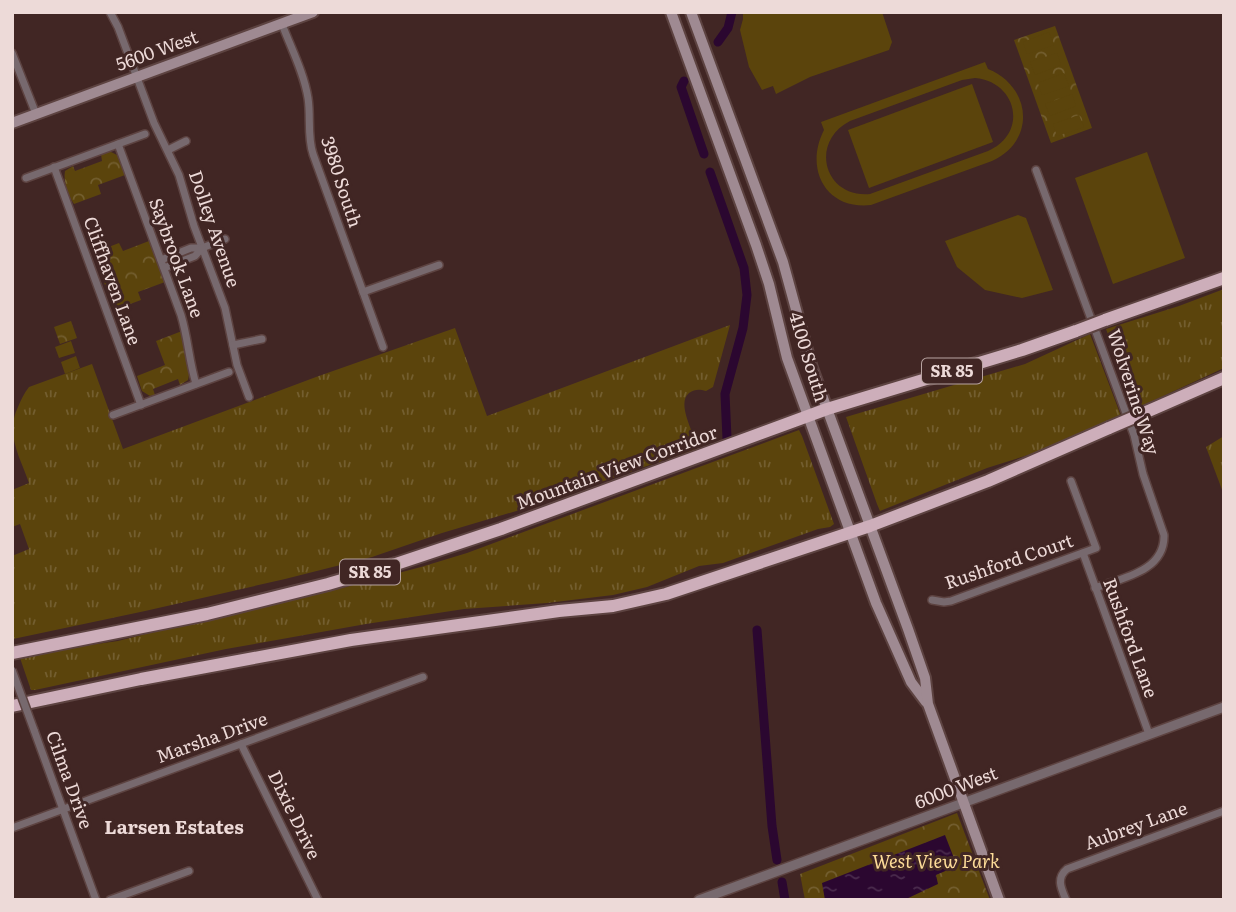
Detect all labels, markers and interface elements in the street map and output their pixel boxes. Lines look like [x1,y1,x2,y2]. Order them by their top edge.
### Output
street label: 5600 West [112,22,202,77]
street label: 3980 South [315,132,370,231]
street label: Dolley Avenue [183,166,248,291]
street label: Saybrook Lane [143,194,212,321]
street label: Cliffhaven Lane [78,212,149,349]
street label: 4100 South [783,308,836,405]
street label: Wolverine Way [1101,325,1168,459]
road number: SR 85 [922,358,982,384]
street label: Mountain View Corridor [512,417,721,516]
street label: Rushford Court [941,526,1077,595]
road number: SR 85 [340,559,400,584]
street label: Rushford Lane [1097,574,1166,701]
street label: Marsha Drive [152,704,271,769]
street label: Cilma Drive [40,727,101,832]
street label: 6000 West [910,758,1001,815]
street label: Dixie Drive [262,765,329,863]
street label: Aubrey Lane [1080,793,1191,856]
district label: Larsen Estates [104,812,244,840]
park label: West View Park [872,847,1000,874]

